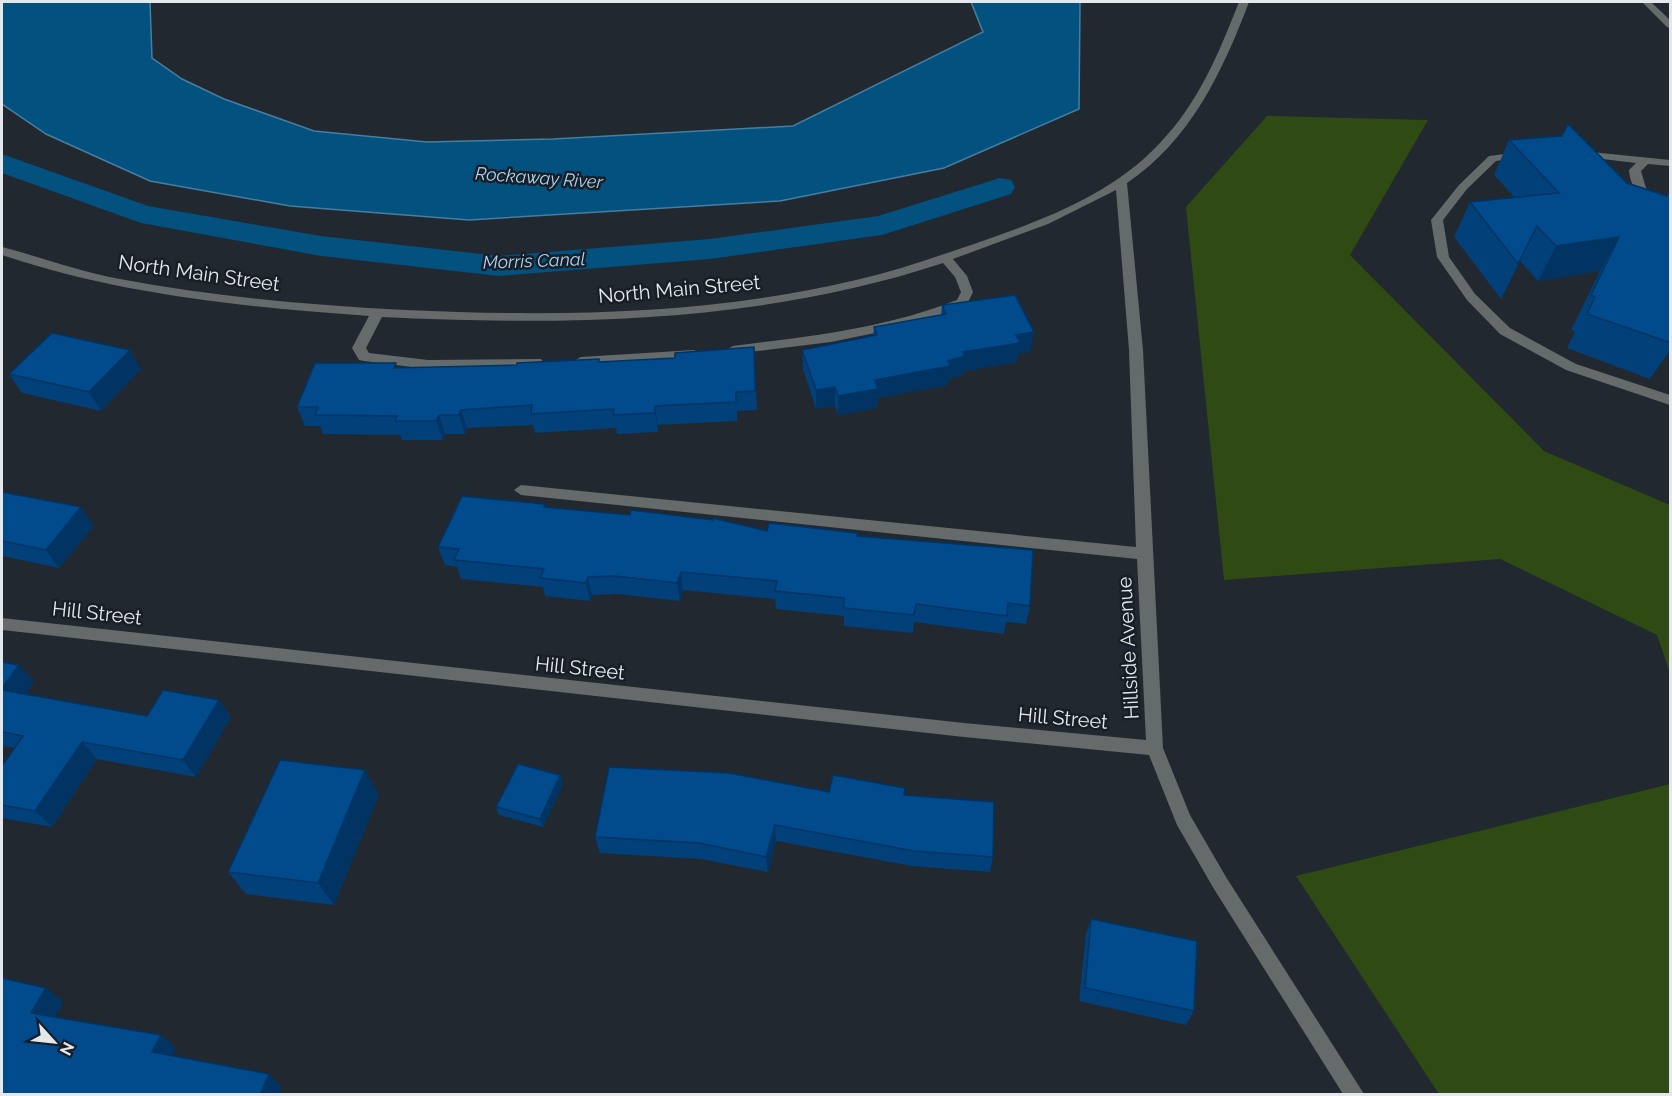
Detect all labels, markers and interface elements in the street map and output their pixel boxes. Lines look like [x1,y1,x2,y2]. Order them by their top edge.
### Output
water label: Rockaway River [475,163,604,192]
water label: Morris Canal [482,248,586,273]
street label: North Main Street [117,250,281,296]
street label: North Main Street [597,270,761,308]
street label: Hillside Avenue [1112,576,1144,720]
street label: Hill Street [51,596,143,630]
street label: Hill Street [534,651,626,685]
street label: Hill Street [1017,702,1109,734]
north arrow [24,1012,84,1072]
text: N [56,1039,78,1058]

